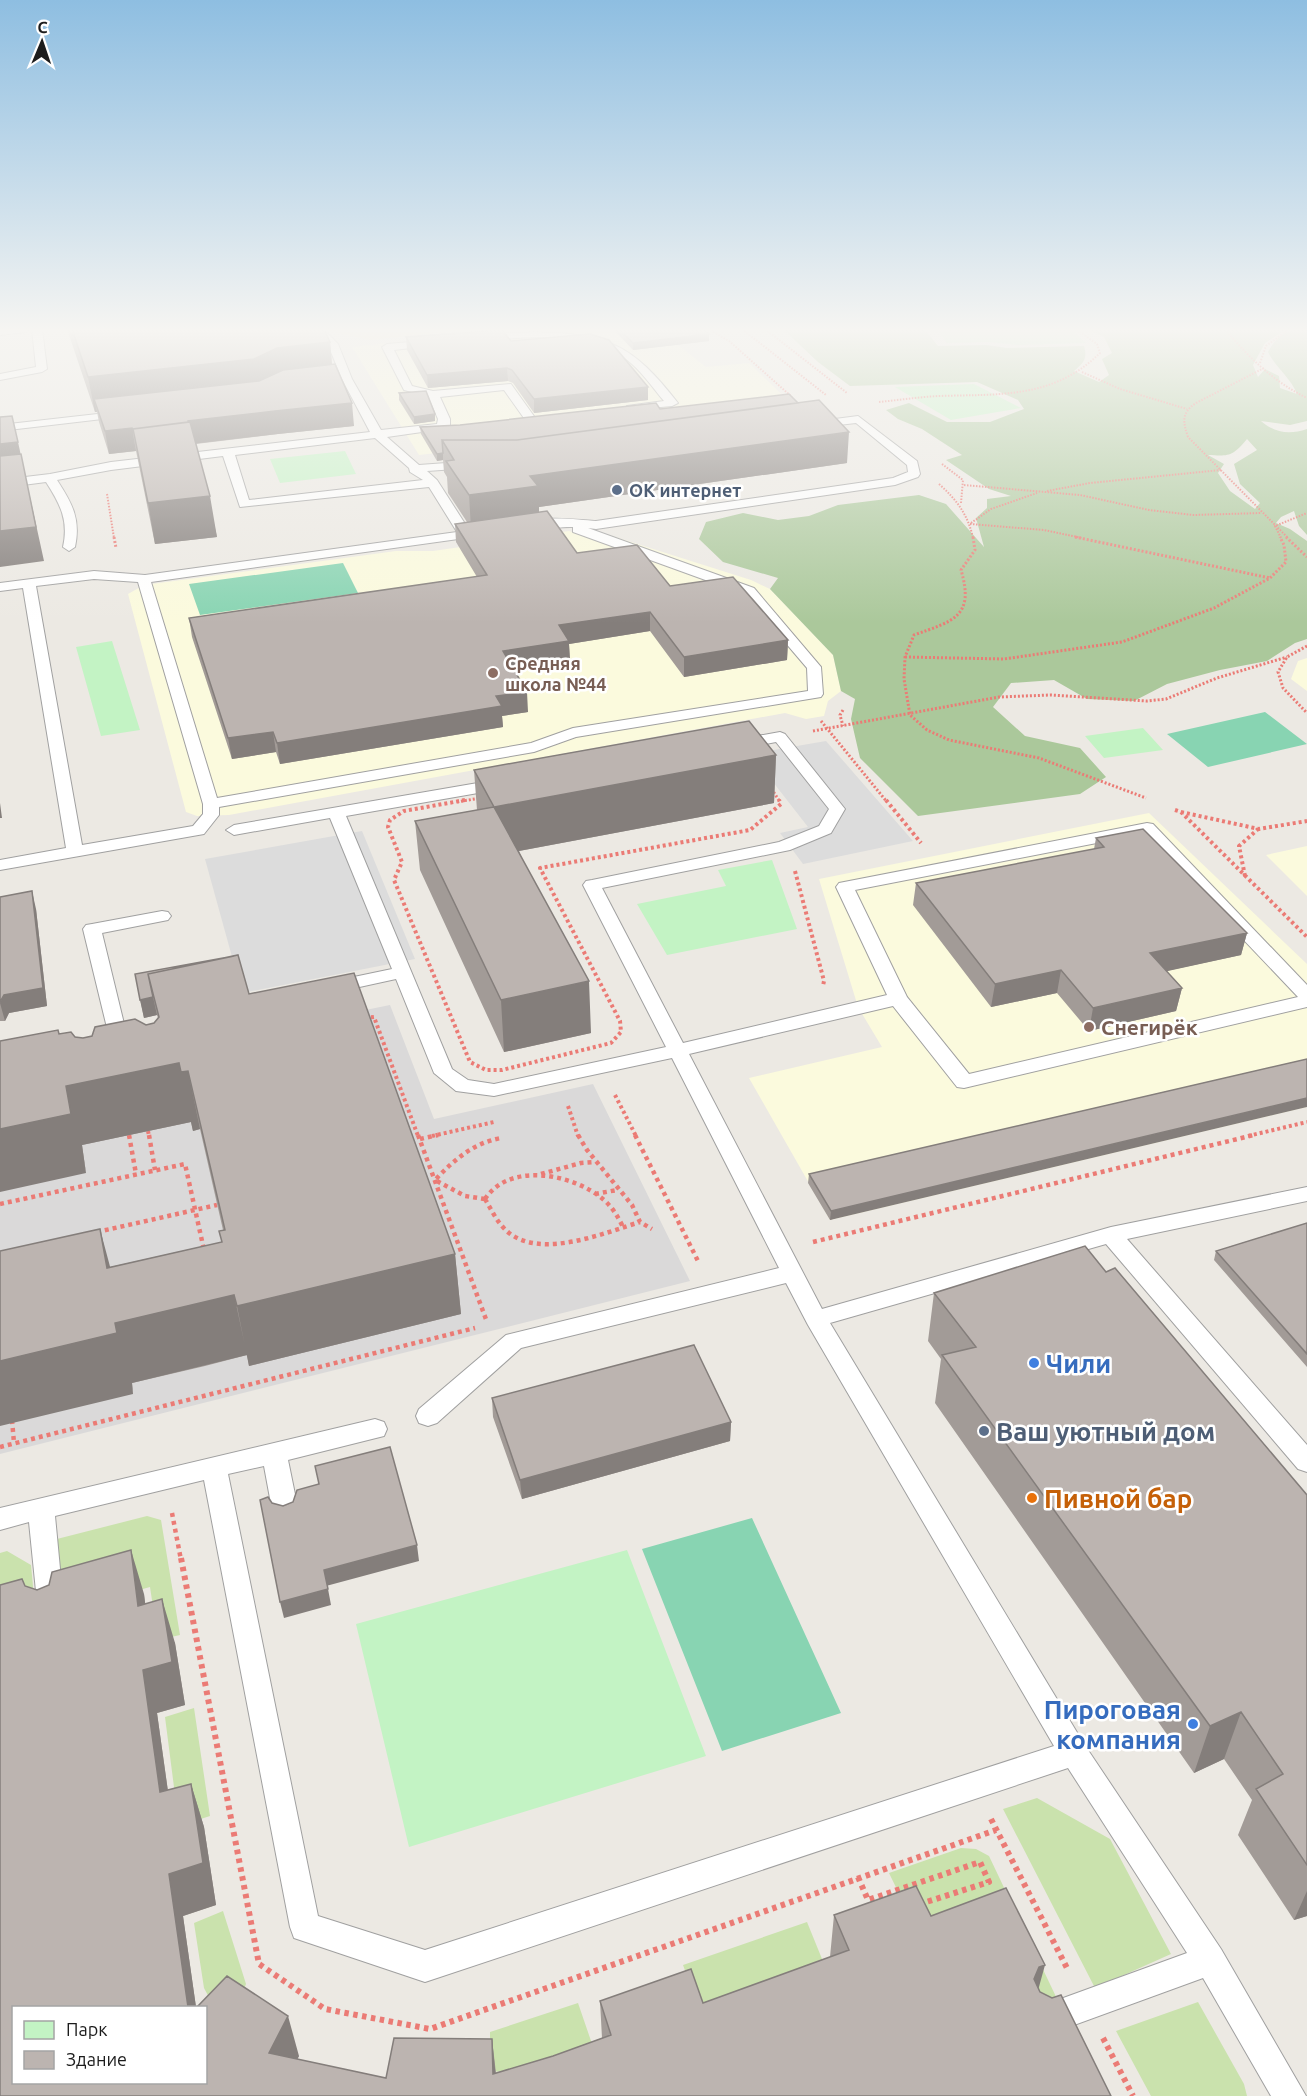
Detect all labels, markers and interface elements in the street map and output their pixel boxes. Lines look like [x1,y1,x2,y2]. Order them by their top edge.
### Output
north arrow [12,12,72,72]
text: С [37,18,48,36]
place label: OK интернет [629,480,741,500]
marker: OK интернет [610,483,624,497]
place label: Средняя школа №44 [505,653,606,694]
marker: Средняя школа №44 [486,666,500,680]
place label: Снегирёк [1101,1015,1198,1039]
marker: Снегирёк [1082,1020,1096,1034]
place label: Чили [1046,1349,1111,1378]
marker: Чили [1027,1356,1041,1370]
place label: Ваш уютный дом [996,1417,1215,1446]
marker: Ваш уютный дом [977,1424,991,1438]
place label: Пивной бар [1044,1484,1192,1513]
marker: Пивной бар [1025,1491,1039,1505]
place label: Пироговая компания [1044,1695,1181,1754]
marker: Пироговая компания [1186,1717,1200,1731]
legend [12,2006,207,2084]
text: Парк [66,2019,107,2039]
text: Здание [66,2049,127,2069]

